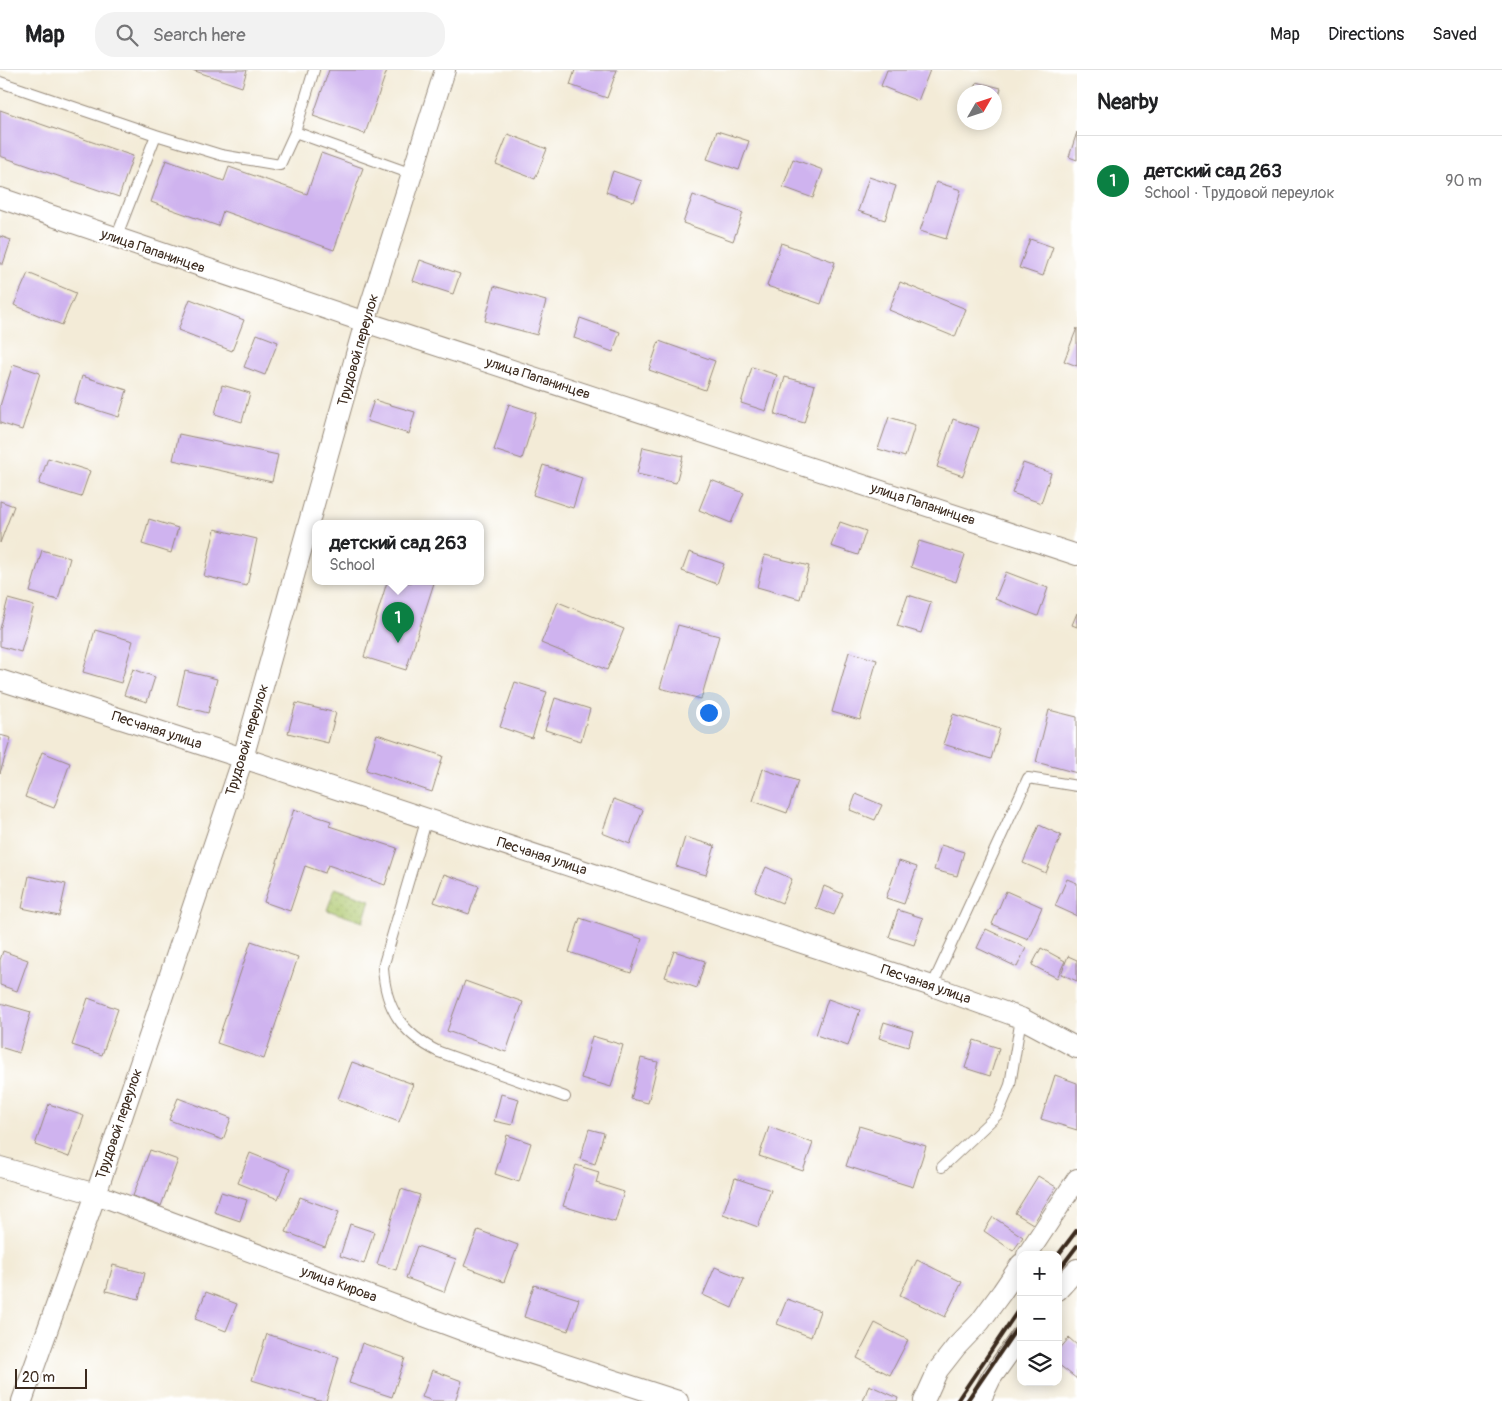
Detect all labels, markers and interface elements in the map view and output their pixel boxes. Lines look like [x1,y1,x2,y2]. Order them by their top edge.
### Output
search box [95,12,445,57]
text: Map [25,20,65,49]
icon: search [113,21,141,49]
text: Search here [153,23,246,47]
text: Map [1270,23,1300,46]
text: Directions [1328,23,1404,46]
text: Saved [1432,23,1477,46]
north arrow [957,85,1002,130]
text: Nearby [1097,89,1158,116]
text: детский сад 263 [1144,159,1282,183]
text: 1 [1110,171,1116,191]
text: 90 m [1445,171,1482,191]
text: School · Трудовой переулок [1144,183,1335,203]
street label: улица Папанинцев [98,225,208,277]
street label: Трудовой переулок [334,292,382,408]
street label: улица Папанинцев [482,353,593,403]
street label: улица Папанинцев [867,479,978,529]
popup [312,520,484,585]
text: детский сад 263 [329,531,467,555]
text: School [329,555,375,575]
pin: 1 [382,602,414,643]
street label: Трудовой переулок [222,682,272,798]
your location [696,700,722,726]
street label: Песчаная улица [110,707,204,753]
street label: Песчаная улица [495,833,589,879]
street label: Песчаная улица [879,961,973,1007]
street label: Трудовой переулок [92,1066,146,1182]
map controls [1017,1251,1062,1386]
button: + [1017,1251,1062,1296]
street label: улица Кирова [298,1262,379,1306]
button: − [1017,1296,1062,1341]
button: layers [1017,1341,1062,1386]
scale bar [15,1366,88,1389]
text: 20 m [22,1369,55,1386]

